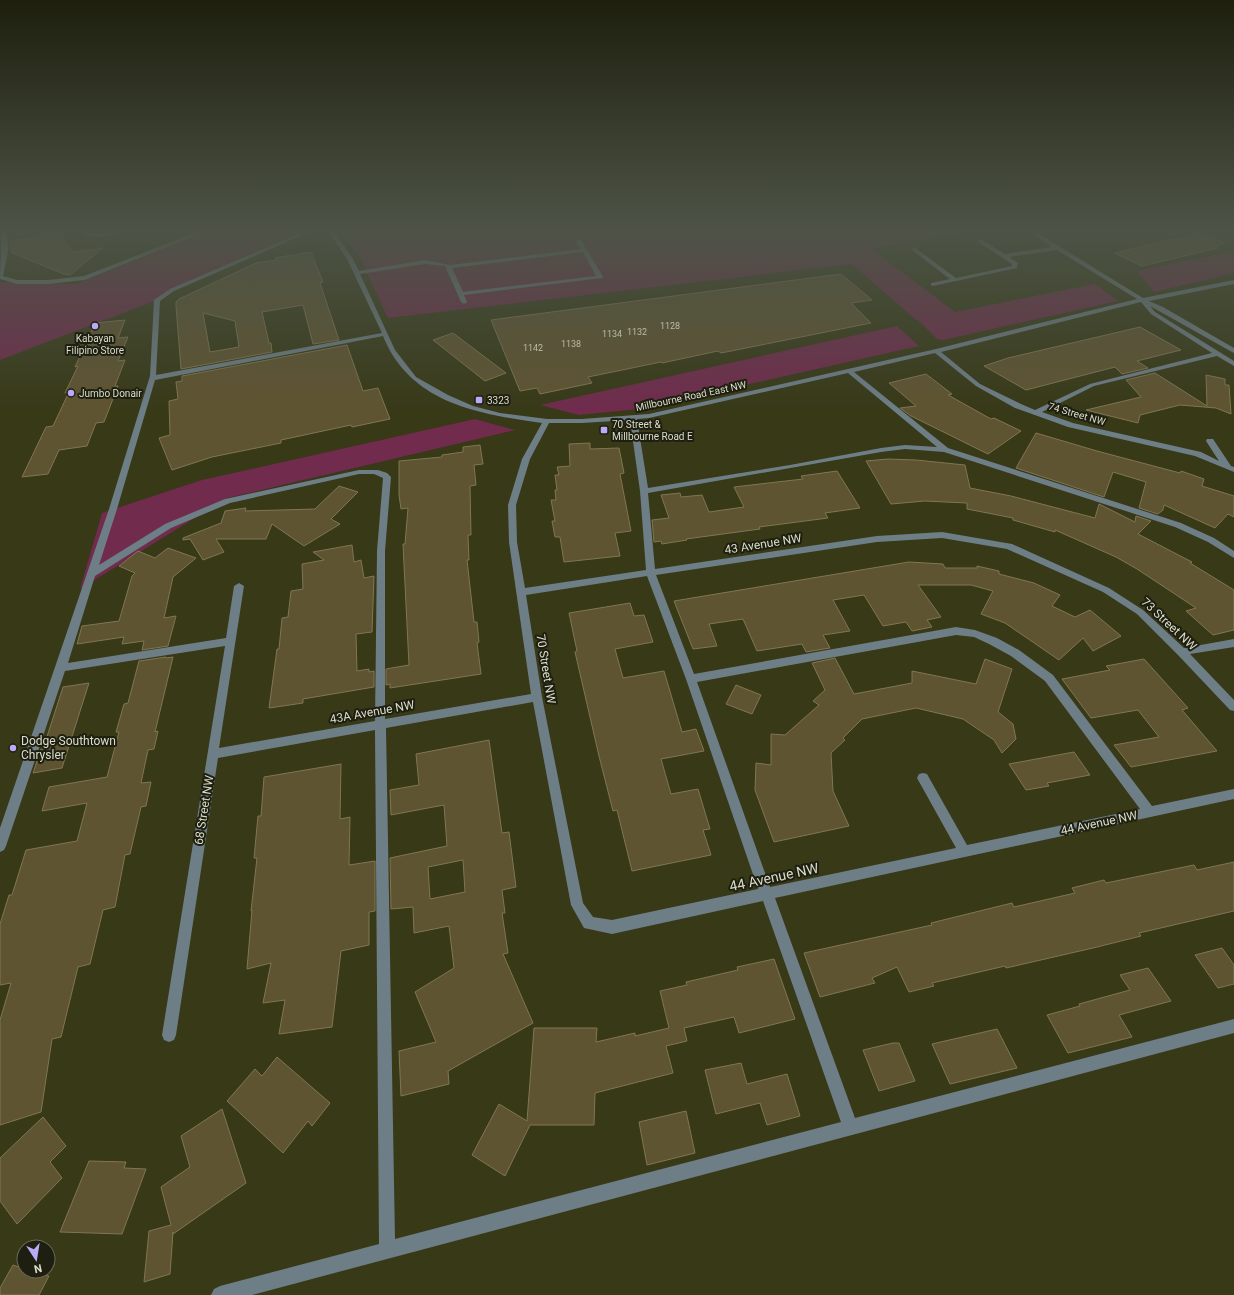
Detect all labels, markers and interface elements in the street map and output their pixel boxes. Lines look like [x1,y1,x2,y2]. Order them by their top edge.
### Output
marker: Kabayan Filipino Store [90,321,100,331]
house number: 1128 [660,321,680,331]
house number: 1132 [627,327,647,337]
house number: 1134 [602,329,622,339]
place label: Kabayan Filipino Store [66,333,124,356]
house number: 1138 [561,339,581,349]
house number: 1142 [523,343,543,353]
street label: Millbourne Road East NW [635,379,748,413]
marker: Jumbo Donair [66,388,76,398]
place label: Jumbo Donair [79,388,142,399]
marker: 3323 [474,395,484,405]
place label: 3323 [487,395,509,406]
street label: 74 Street NW [1047,401,1107,427]
place label: 70 Street & Millbourne Road E [612,419,693,442]
marker: 70 Street & Millbourne Road E [599,425,609,435]
street label: 43 Avenue NW [723,531,803,557]
street label: 73 Street NW [1139,595,1200,653]
street label: 70 Street NW [534,633,558,705]
street label: 43A Avenue NW [329,698,416,726]
place label: Dodge Southtown Chrysler [21,734,116,762]
marker: Dodge Southtown Chrysler [8,743,18,753]
street label: 68 Street NW [192,774,216,846]
street label: 44 Avenue NW [1059,808,1139,838]
street label: 44 Avenue NW [728,860,821,894]
north arrow [16,1239,56,1279]
text: N [33,1261,43,1276]

